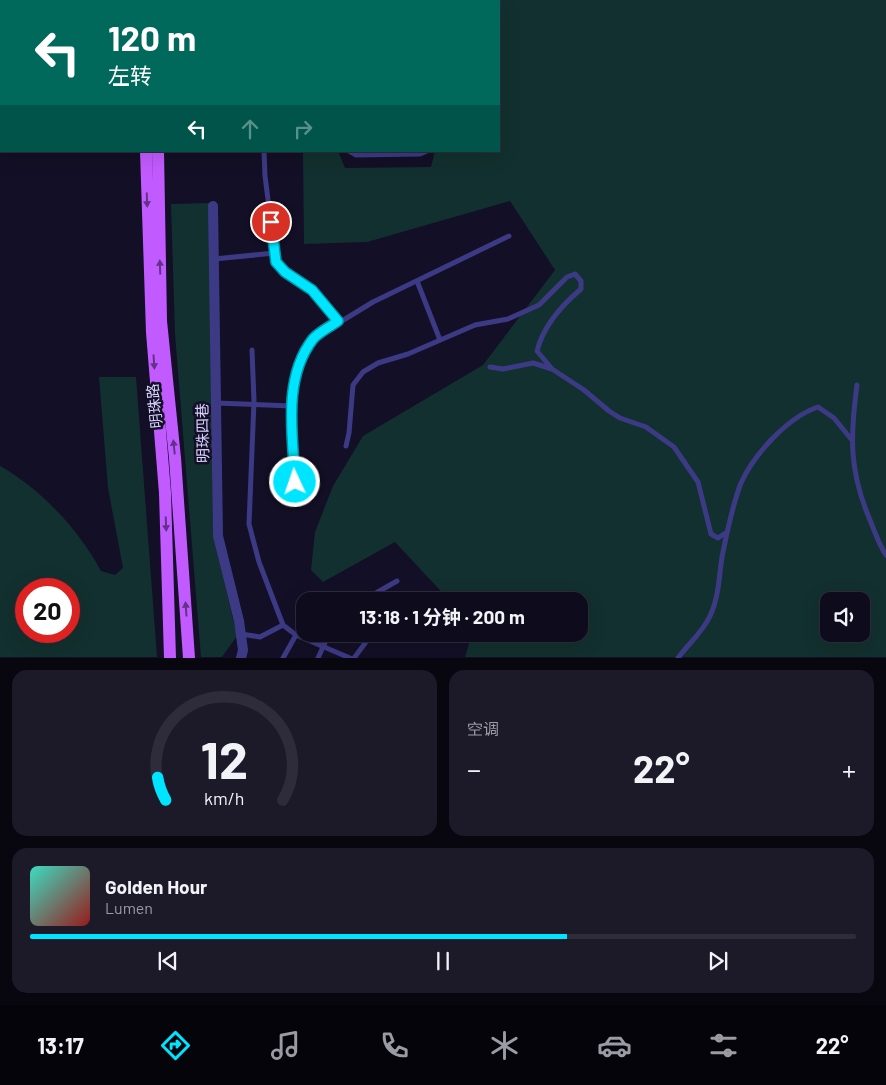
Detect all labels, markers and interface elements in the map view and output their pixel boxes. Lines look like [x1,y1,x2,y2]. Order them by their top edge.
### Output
text: 120 m [108,16,196,58]
icon: left [25,20,90,85]
text: 左转 [108,62,152,88]
icon: left [183,115,211,143]
icon: ahead [236,115,264,143]
icon: right [289,115,317,143]
one-way arrow [144,192,152,208]
pin [250,201,292,243]
icon: arrive [257,208,285,236]
one-way arrow [156,259,164,275]
one-way arrow [151,355,159,371]
street label: 明珠路 [143,383,165,429]
street label: 明珠四巷 [192,403,212,463]
one-way arrow [170,439,178,455]
position arrow [268,455,320,507]
one-way arrow [162,517,170,533]
speed limit sign: 20 [15,578,80,643]
map controls [820,592,870,642]
button: sound [820,592,870,642]
one-way arrow [182,601,190,617]
text: 13:18 · 1 分钟 · 200 m [359,605,525,628]
text: 空调 [467,719,499,738]
text: 12 [201,727,248,789]
text: 22° [633,745,690,791]
text: − [467,752,481,786]
text: + [842,752,856,786]
text: km/h [204,787,245,809]
text: Golden Hour [105,875,207,898]
text: Lumen [105,898,153,917]
icon: previous [154,947,182,975]
icon: pause [429,947,457,975]
icon: next [704,947,732,975]
icon: directions [158,1028,193,1063]
icon: music [268,1028,303,1063]
icon: phone [377,1028,412,1063]
icon: climate [487,1028,522,1063]
icon: car [597,1028,632,1063]
icon: filters [706,1028,741,1063]
text: 13:17 [37,1032,84,1058]
text: 22° [816,1032,849,1058]

